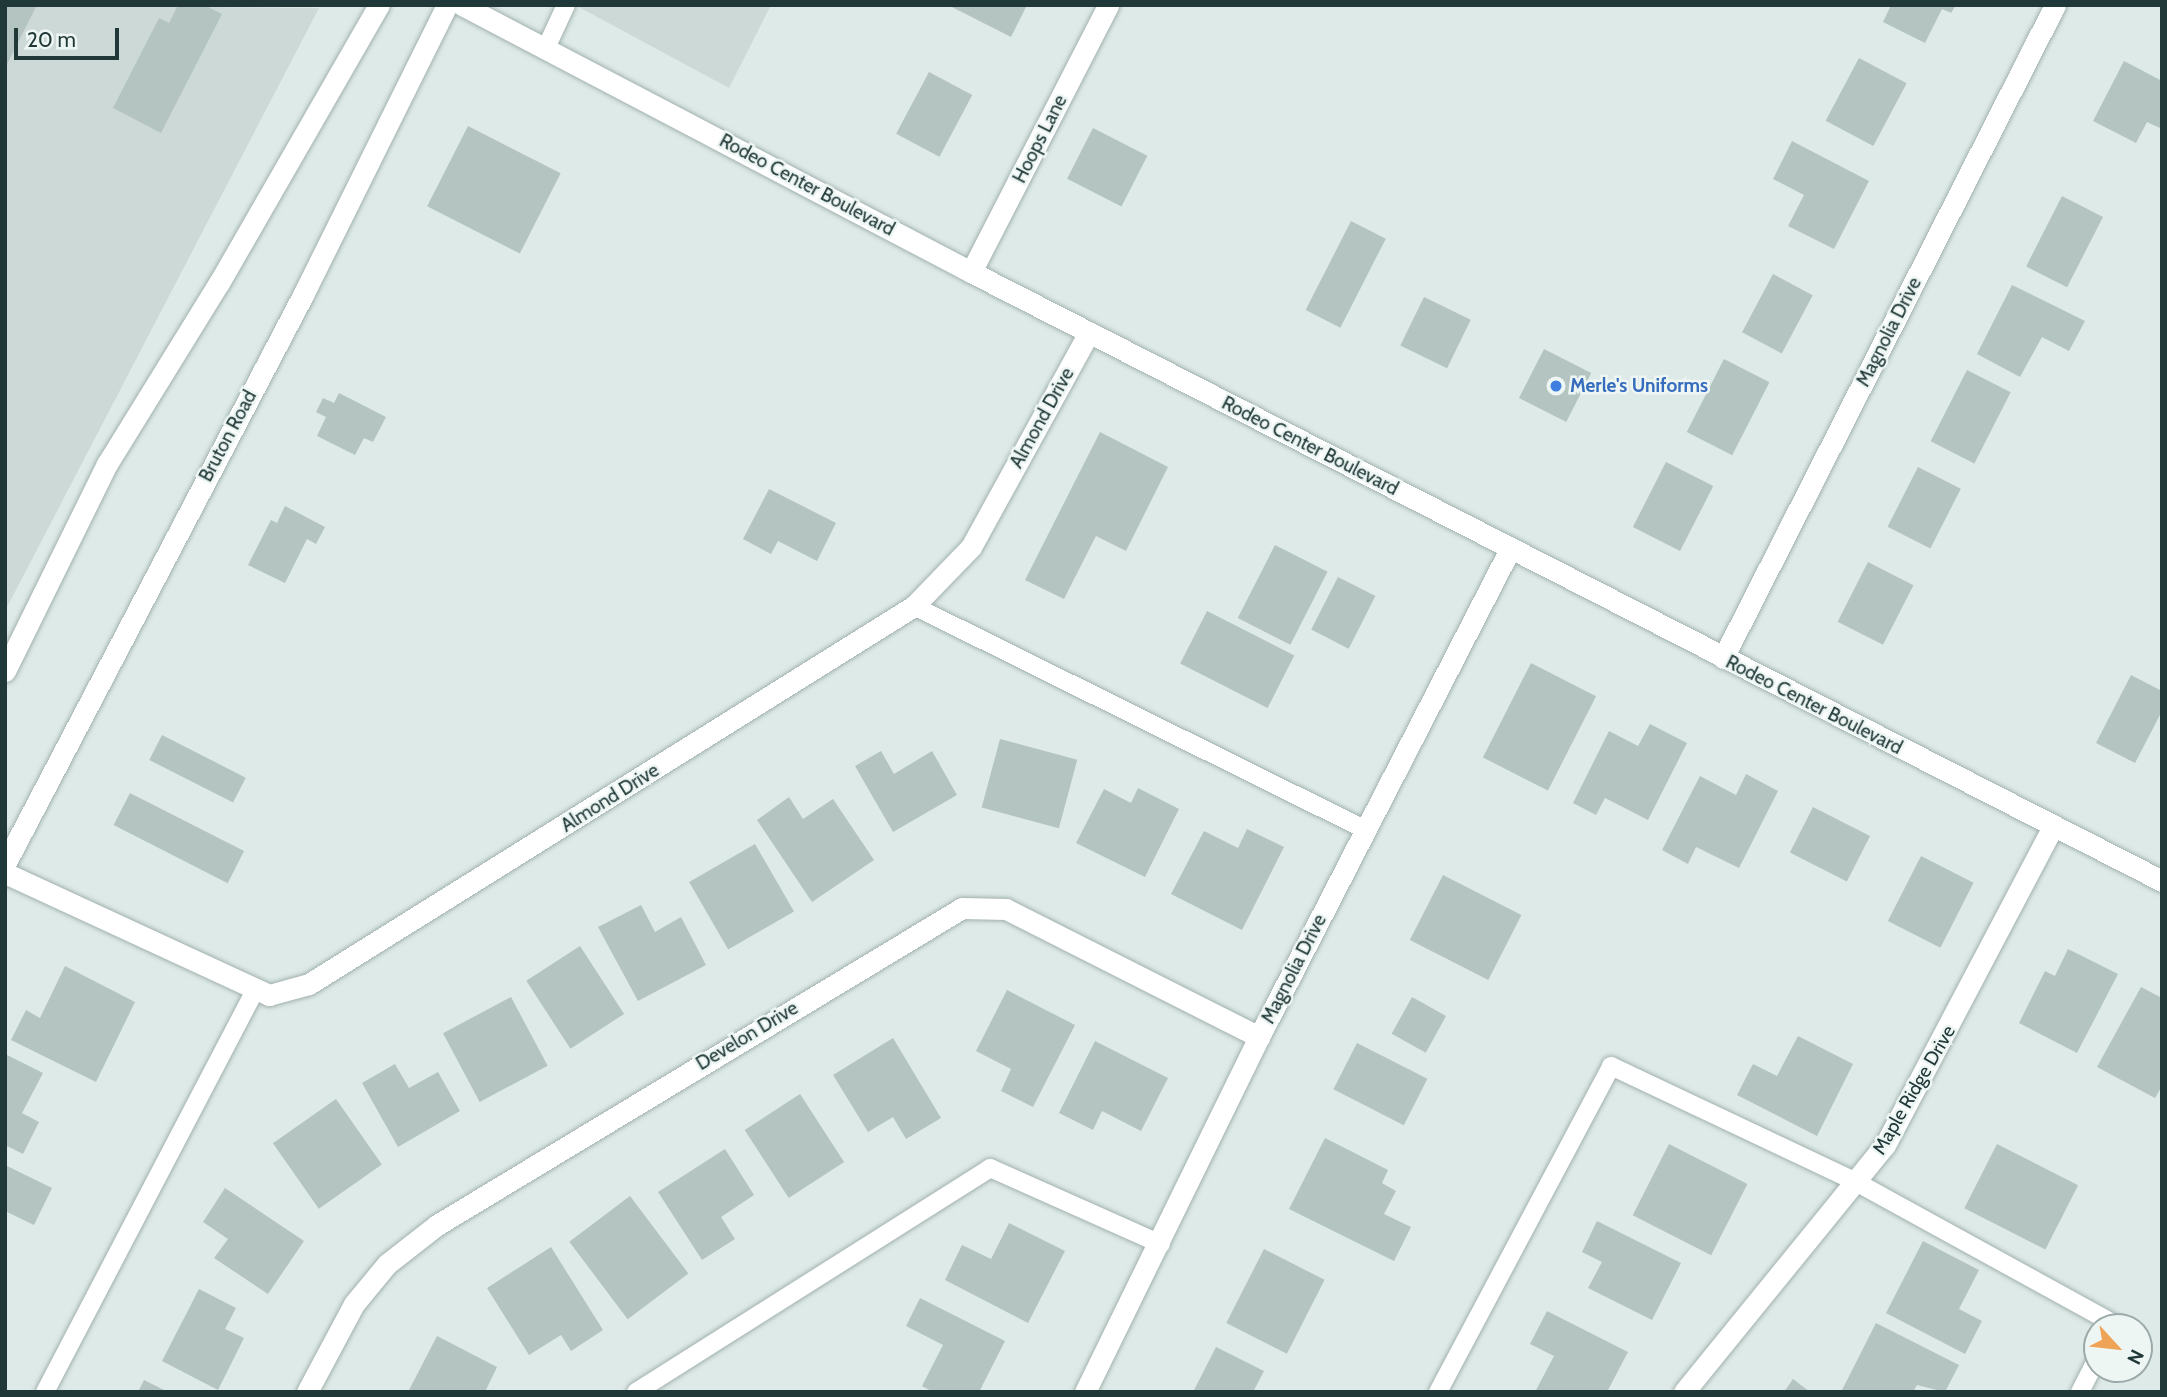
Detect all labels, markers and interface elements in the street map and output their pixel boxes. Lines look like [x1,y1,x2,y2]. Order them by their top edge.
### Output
scale bar [18,14,122,58]
text: 20 m [27,27,76,52]
street label: Hoops Lane [1008,91,1072,187]
street label: Rodeo Center Boulevard [716,129,898,241]
street label: Magnolia Drive [1852,274,1926,390]
street label: Almond Drive [1005,364,1079,472]
place label: Merle's Uniforms [1570,375,1708,397]
marker: Merle's Uniforms [1548,378,1564,394]
street label: Bruton Road [194,386,262,486]
street label: Rodeo Center Boulevard [1218,392,1402,500]
street label: Rodeo Center Boulevard [1722,651,1906,759]
street label: Almond Drive [557,759,663,837]
street label: Magnolia Drive [1257,911,1331,1027]
street label: Develon Drive [692,997,802,1075]
street label: Maple Ridge Drive [1868,1021,1960,1159]
north arrow [2083,1313,2153,1383]
text: N [2122,1346,2149,1368]

